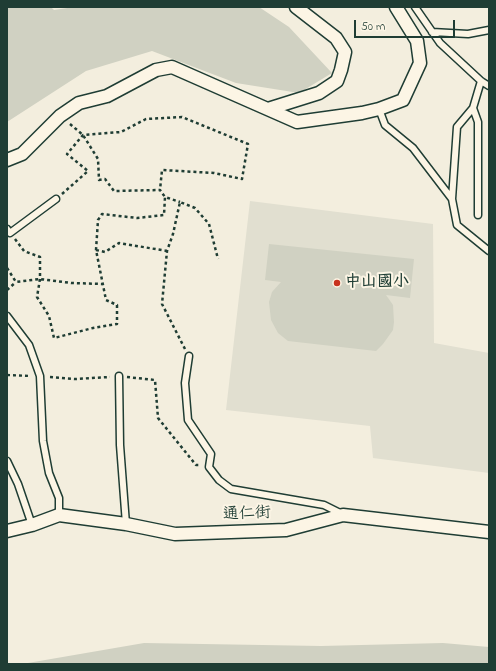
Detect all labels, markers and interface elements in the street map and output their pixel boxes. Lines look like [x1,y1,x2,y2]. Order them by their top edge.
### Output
scale bar [356,12,457,38]
text: 50 m [361,18,385,36]
place label: 中山國小 [345,273,409,293]
marker: 中山國小 [332,278,342,288]
street label: 通仁街 [223,505,271,525]

